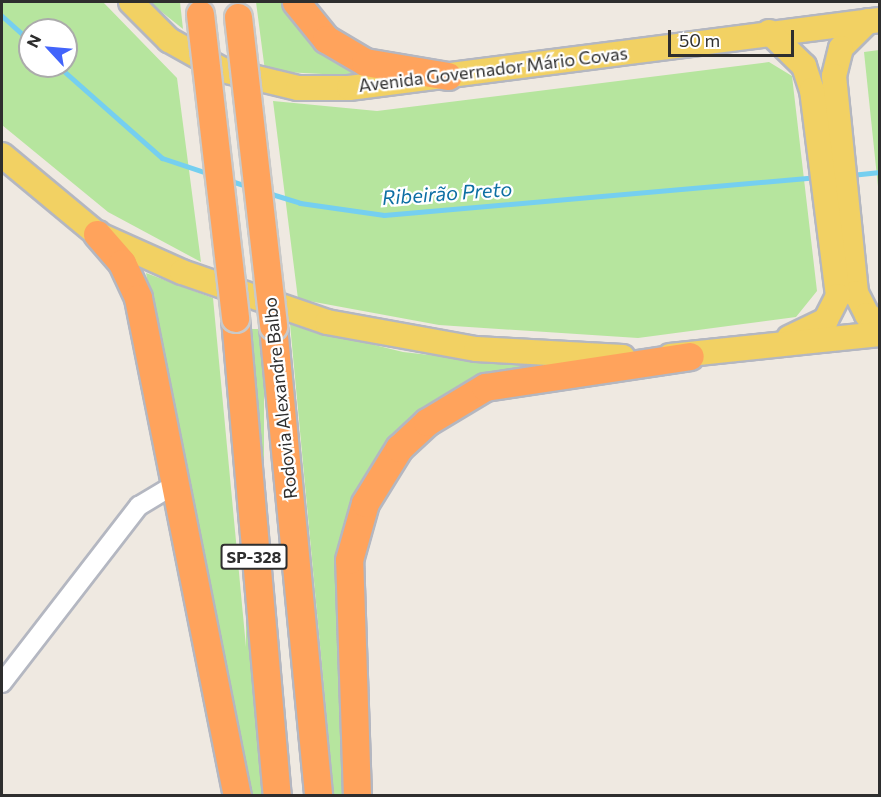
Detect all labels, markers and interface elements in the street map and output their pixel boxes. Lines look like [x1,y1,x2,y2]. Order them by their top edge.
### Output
north arrow [18,18,78,78]
scale bar [671,18,797,56]
text: 50 m [679,29,720,51]
text: N [22,31,44,50]
street label: Avenida Governador Mário Covas [357,42,629,96]
water label: Ribeirão Preto [381,176,513,210]
street label: Rodovia Alexandre Balbo [259,296,301,500]
road number: SP-328 [220,544,288,570]

